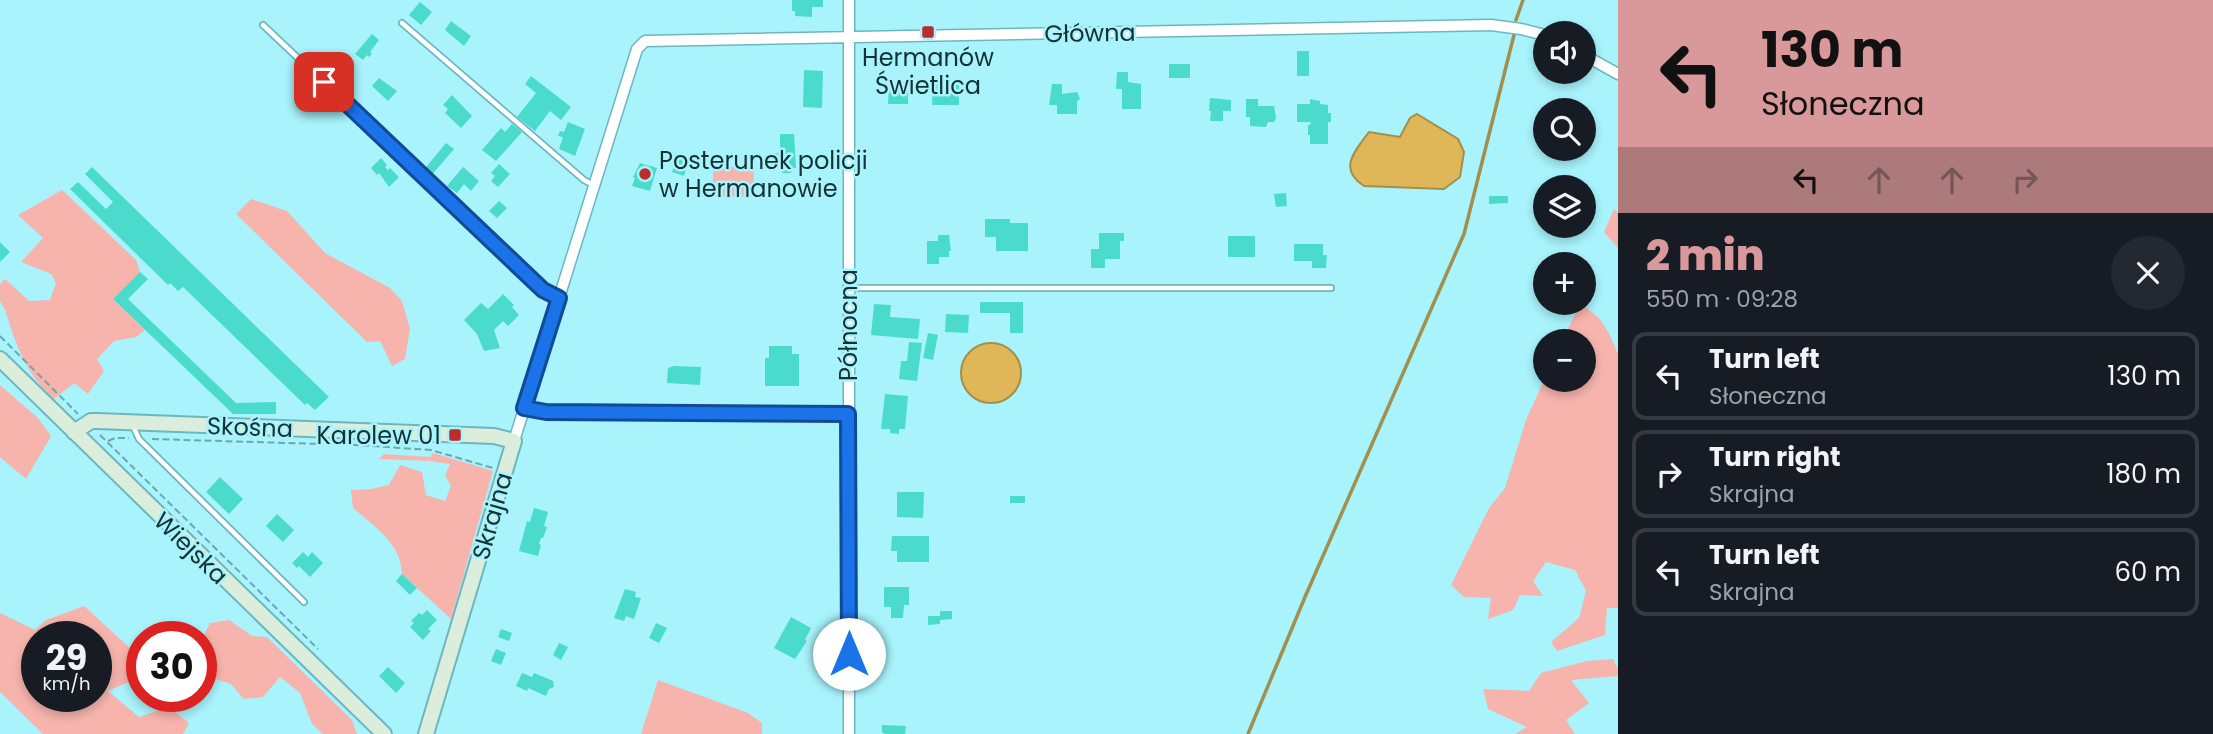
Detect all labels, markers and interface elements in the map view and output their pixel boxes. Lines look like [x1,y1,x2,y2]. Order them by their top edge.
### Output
street label: Główna [1044,16,1136,50]
text: 130 m [1761,16,1903,84]
map controls [1533,21,1596,392]
button: sound [1533,21,1596,84]
marker: Hermanów Świetlica [920,24,936,40]
icon: left [1646,28,1737,119]
place label: Hermanów Świetlica [862,41,994,102]
pin [294,52,354,112]
icon: arrive [305,63,343,101]
text: Słoneczna [1761,81,1925,126]
button: search [1533,98,1596,161]
place label: Posterunek policji w Hermanowie [659,144,868,205]
icon: left [1787,161,1825,199]
icon: ahead [1860,161,1898,199]
icon: ahead [1933,161,1971,199]
icon: right [2006,161,2044,199]
marker: Posterunek policji w Hermanowie [637,166,653,182]
button: layers [1533,175,1596,238]
text: 2 min [1646,226,1764,285]
button: close [2111,236,2185,310]
button: + [1533,252,1596,315]
street label: Północna [832,269,865,381]
text: 550 m · 09:28 [1646,283,1798,315]
button: − [1533,329,1596,392]
text: Turn left [1709,341,1820,377]
icon: left [1650,357,1688,395]
text: 130 m [2107,358,2181,394]
text: Słoneczna [1709,380,1827,412]
street label: Skośna [206,409,294,445]
place label: Karolew 01 [316,419,441,452]
marker: Karolew 01 [447,427,463,443]
text: Turn right [1709,439,1841,475]
icon: right [1650,455,1688,493]
text: 180 m [2106,456,2181,492]
street label: Skrajna [464,469,520,563]
text: Skrajna [1709,478,1794,510]
street label: Wiejska [147,504,235,592]
text: Turn left [1709,537,1820,573]
icon: left [1650,553,1688,591]
text: 60 m [2114,554,2181,590]
text: Skrajna [1709,576,1794,608]
position arrow [812,617,886,691]
speed limit sign: 30 [126,621,217,712]
text: 29 [46,633,87,682]
text: km/h [43,671,90,696]

